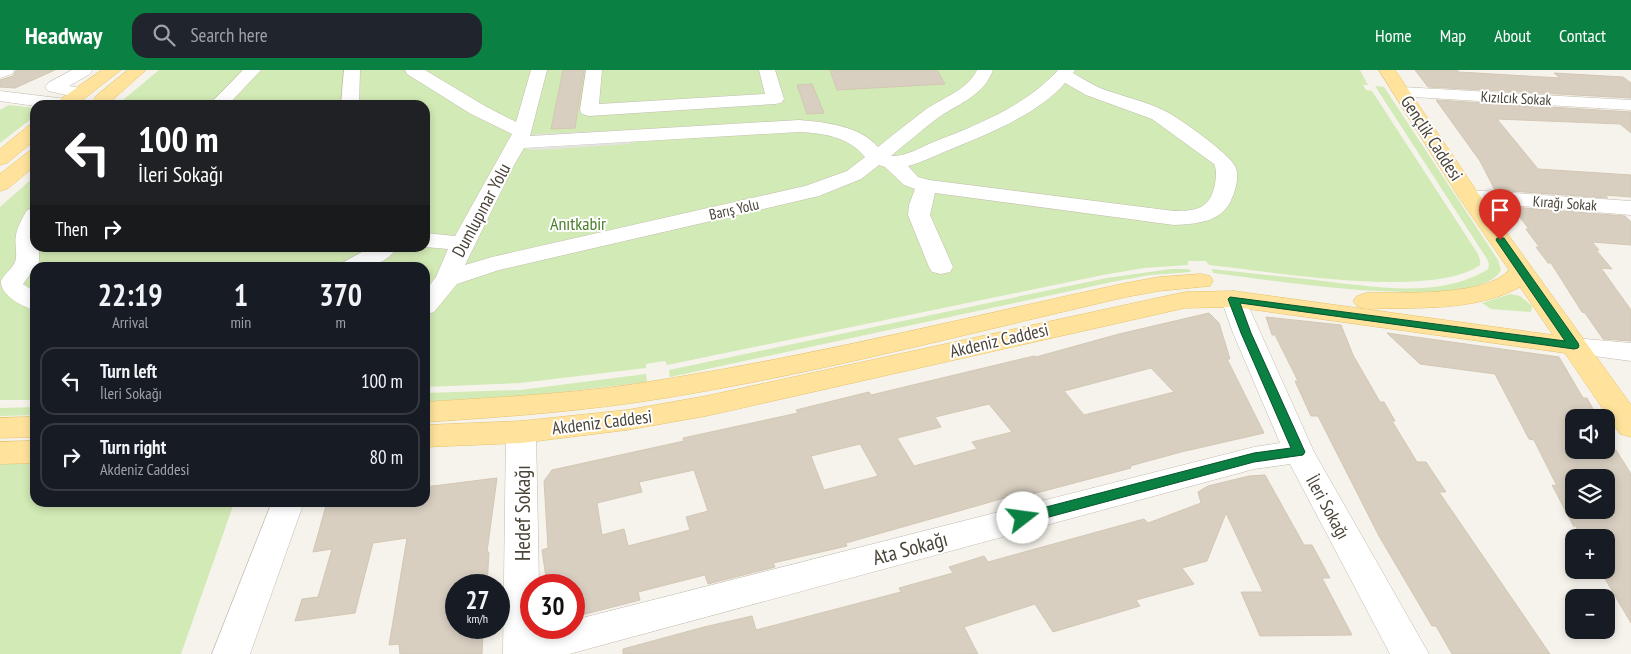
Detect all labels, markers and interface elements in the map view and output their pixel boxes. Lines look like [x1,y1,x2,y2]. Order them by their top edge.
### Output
search box [132,13,482,58]
text: Headway [25,20,102,51]
icon: search [150,21,178,49]
text: Search here [190,23,268,47]
text: Home [1375,24,1412,47]
text: Map [1440,24,1466,47]
text: About [1494,24,1531,47]
text: Contact [1559,24,1606,47]
street label: Kızılcık Sokak [1480,87,1552,109]
street label: Gençlik Caddesi [1396,91,1468,185]
text: 100 m [138,116,219,162]
icon: left [55,120,120,185]
street label: Dumlupınar Yolu [447,159,515,261]
text: İleri Sokağı [138,160,223,188]
pin [1479,189,1521,240]
street label: Kırağı Sokak [1532,191,1598,215]
street label: Barış Yolu [707,194,761,224]
icon: arrive [1486,196,1514,224]
park label: Anıtkabir [550,212,606,235]
icon: right [98,215,126,243]
text: Then [55,217,88,241]
text: 22:19 [98,275,163,314]
text: 1 [234,275,248,314]
text: 370 [319,275,362,314]
text: Arrival [112,312,148,332]
text: min [230,312,251,332]
text: m [335,312,346,332]
street label: Akdeniz Caddesi [947,317,1051,363]
text: Turn left [100,359,157,383]
icon: left [57,367,85,395]
text: 100 m [361,369,403,393]
text: İleri Sokağı [100,383,162,403]
street label: Akdeniz Caddesi [551,404,653,440]
map controls [1565,409,1615,639]
button: sound [1565,409,1615,459]
text: Turn right [100,435,166,459]
icon: right [57,443,85,471]
text: 80 m [370,445,403,469]
text: Akdeniz Caddesi [100,459,189,479]
street label: Hedef Sokağı [509,465,536,561]
button: layers [1565,469,1615,519]
street label: İleri Sokağı [1301,471,1355,543]
position arrow [996,491,1048,543]
street label: Ata Sokağı [870,525,950,571]
button: + [1565,529,1615,579]
speed limit sign: 30 [520,574,585,639]
text: 27 [466,584,489,616]
button: − [1565,589,1615,639]
text: km/h [467,611,488,626]

